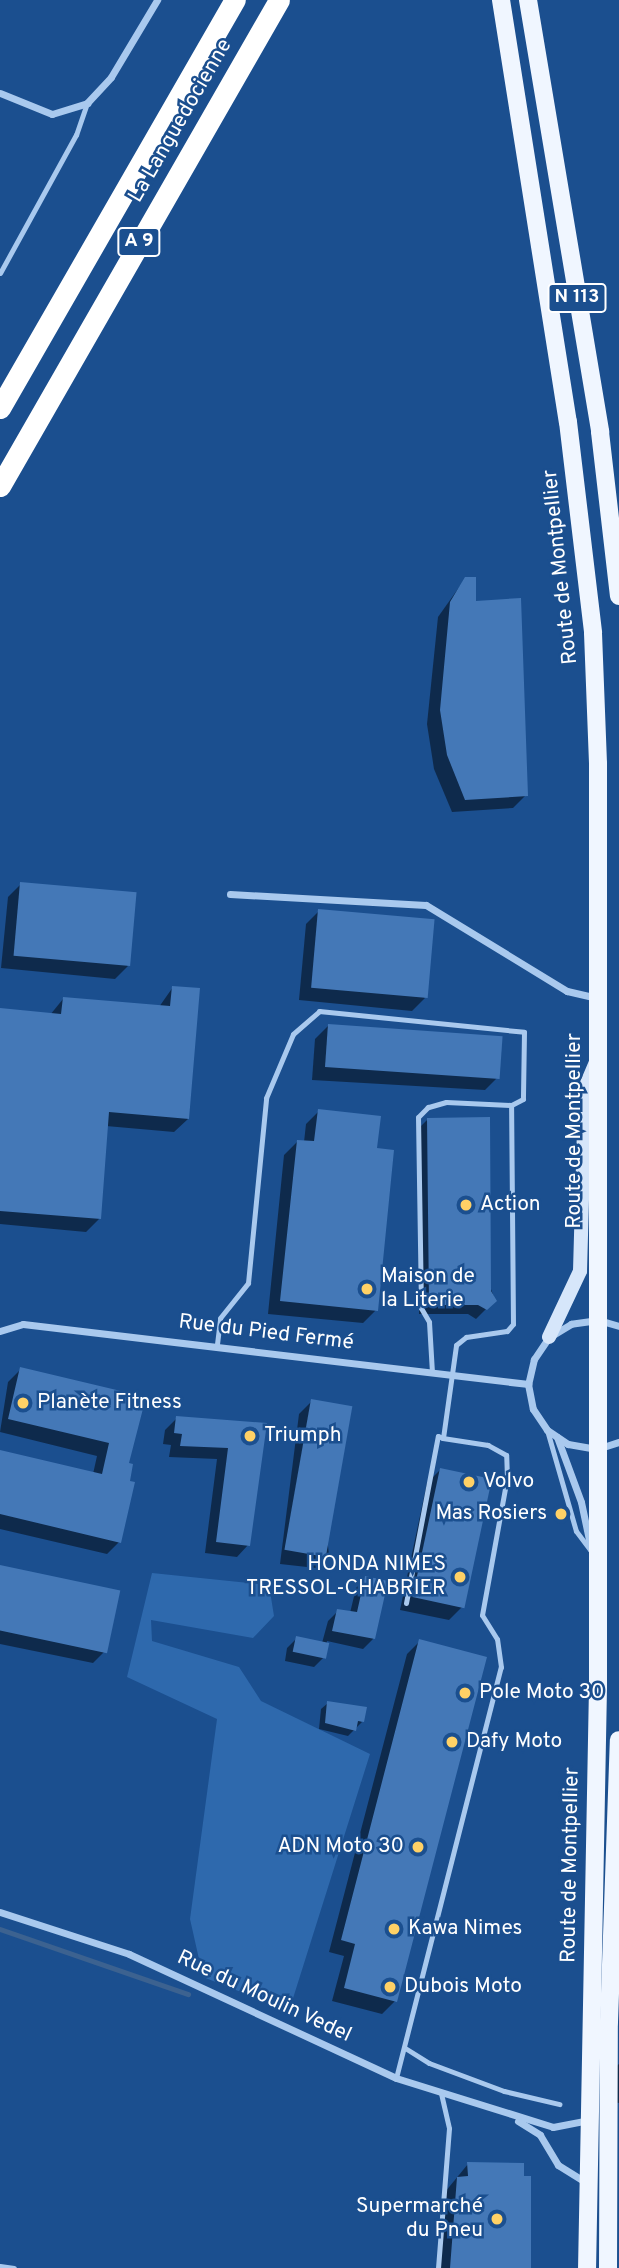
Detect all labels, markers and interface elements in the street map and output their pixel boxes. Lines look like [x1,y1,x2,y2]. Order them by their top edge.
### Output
street label: La Languedocienne [124,35,238,207]
road number: A 9 [116,226,162,258]
road number: N 113 [547,282,607,314]
street label: Route de Montpellier [538,468,584,666]
street label: Route de Montpellier [562,1033,588,1229]
place label: Action [480,1192,541,1218]
marker: Action [458,1197,474,1213]
place label: Maison de la Literie [381,1264,475,1314]
marker: Maison de la Literie [359,1281,375,1297]
street label: Rue du Pied Fermé [177,1310,355,1356]
place label: Planète Fitness [37,1390,182,1416]
marker: Planète Fitness [15,1395,31,1411]
place label: Triumph [264,1423,342,1449]
marker: Triumph [242,1428,258,1444]
place label: Volvo [483,1469,534,1495]
marker: Volvo [461,1474,477,1490]
place label: Mas Rosiers [435,1501,547,1527]
marker: Mas Rosiers [553,1506,569,1522]
place label: HONDA NIMES TRESSOL-CHABRIER [246,1552,446,1602]
marker: HONDA NIMES TRESSOL-CHABRIER [452,1569,468,1585]
place label: Pole Moto 30 [479,1680,604,1706]
marker: Pole Moto 30 [457,1685,473,1701]
place label: Dafy Moto [466,1729,562,1755]
marker: Dafy Moto [444,1734,460,1750]
street label: Route de Montpellier [557,1767,585,1963]
place label: ADN Moto 30 [277,1834,404,1860]
marker: ADN Moto 30 [410,1839,426,1855]
place label: Kawa Nimes [408,1916,522,1942]
marker: Kawa Nimes [386,1921,402,1937]
street label: Rue du Moulin Vedel [172,1945,356,2049]
place label: Dubois Moto [404,1974,522,2000]
marker: Dubois Moto [382,1979,398,1995]
place label: Supermarché du Pneu [356,2194,483,2244]
marker: Supermarché du Pneu [489,2211,505,2227]

